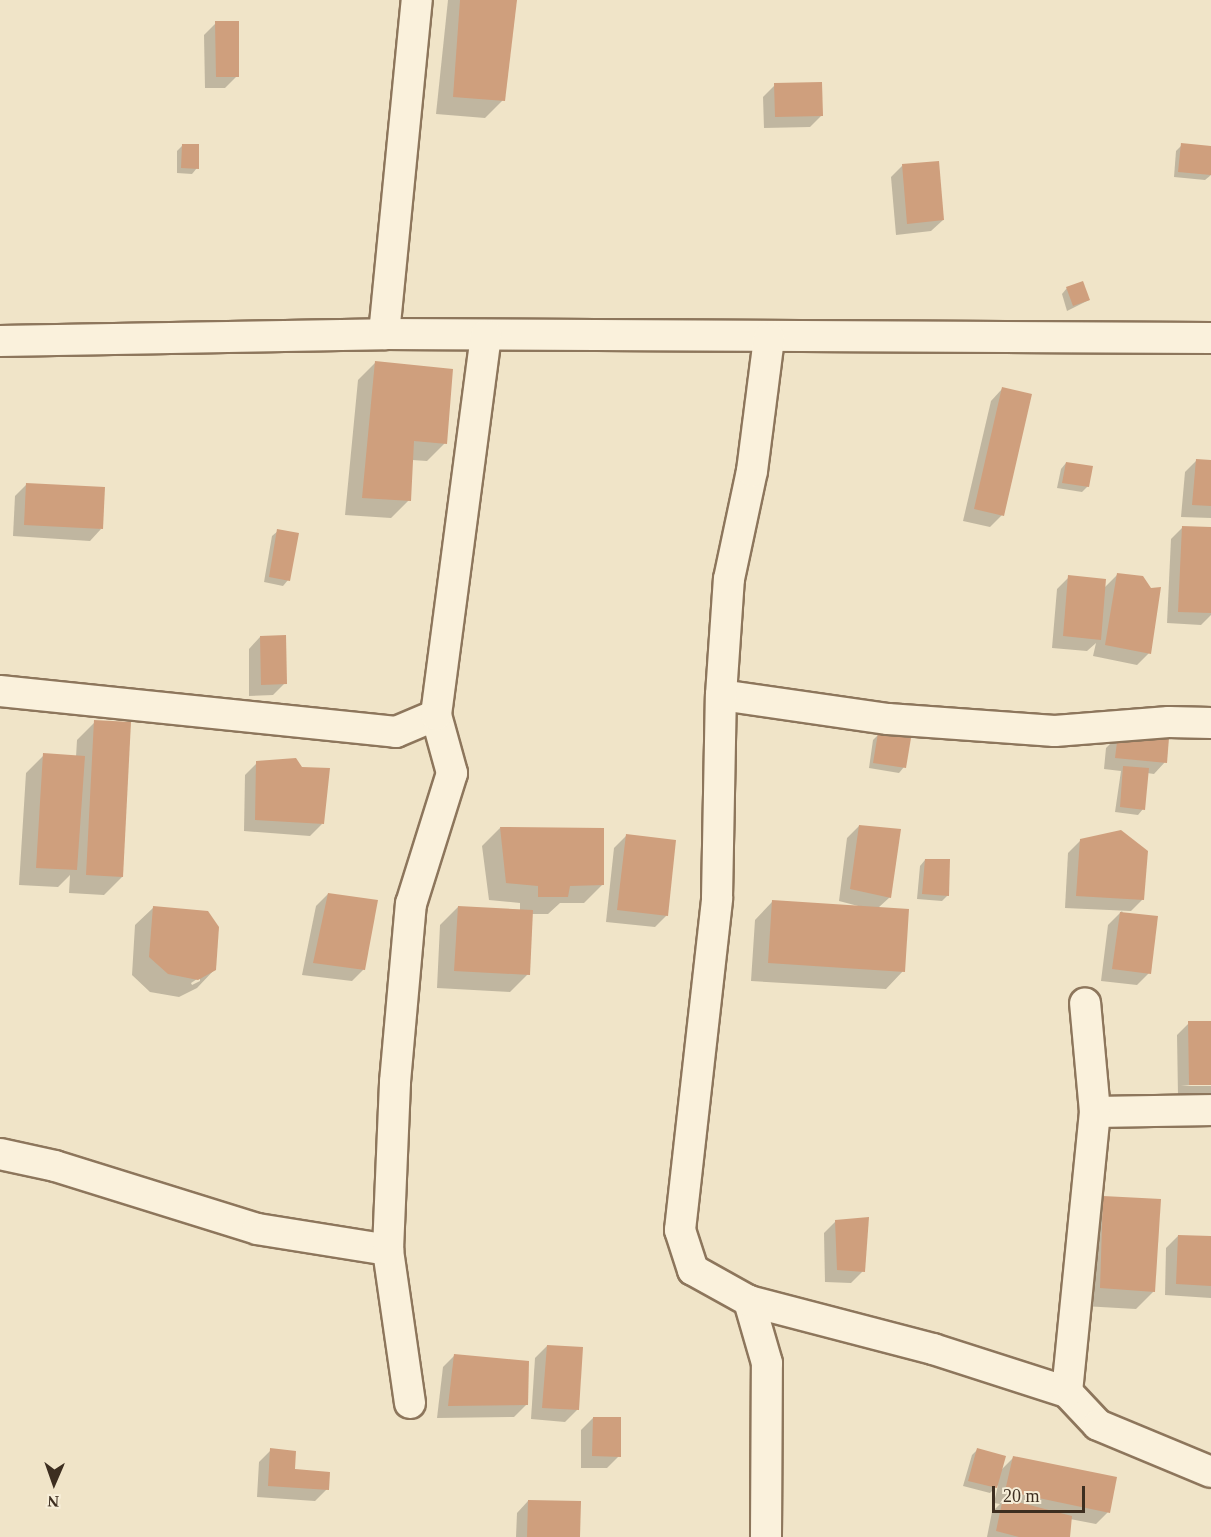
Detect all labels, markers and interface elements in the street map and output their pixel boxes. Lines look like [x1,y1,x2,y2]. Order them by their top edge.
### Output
north arrow [24,1453,84,1513]
scale bar [995,1474,1088,1512]
text: 20 m [1003,1486,1040,1506]
text: N [47,1493,59,1510]

